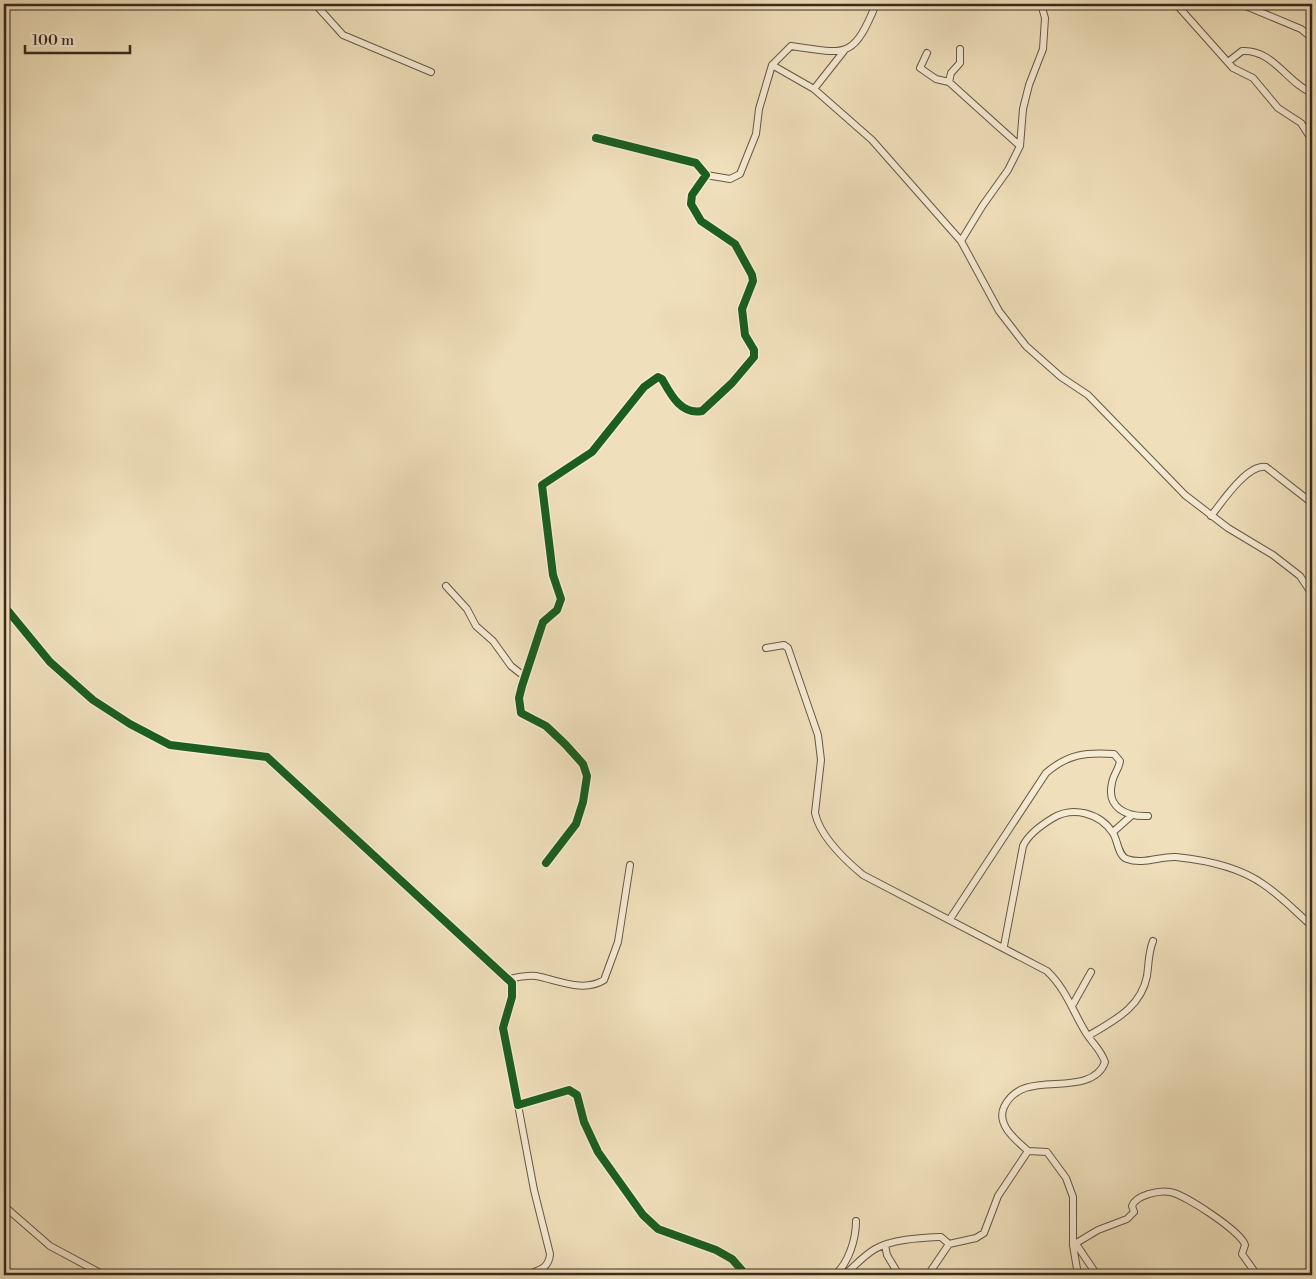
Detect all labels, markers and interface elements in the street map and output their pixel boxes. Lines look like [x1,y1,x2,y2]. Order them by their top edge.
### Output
scale bar [25,22,130,54]
text: 100 m [32,31,74,50]

